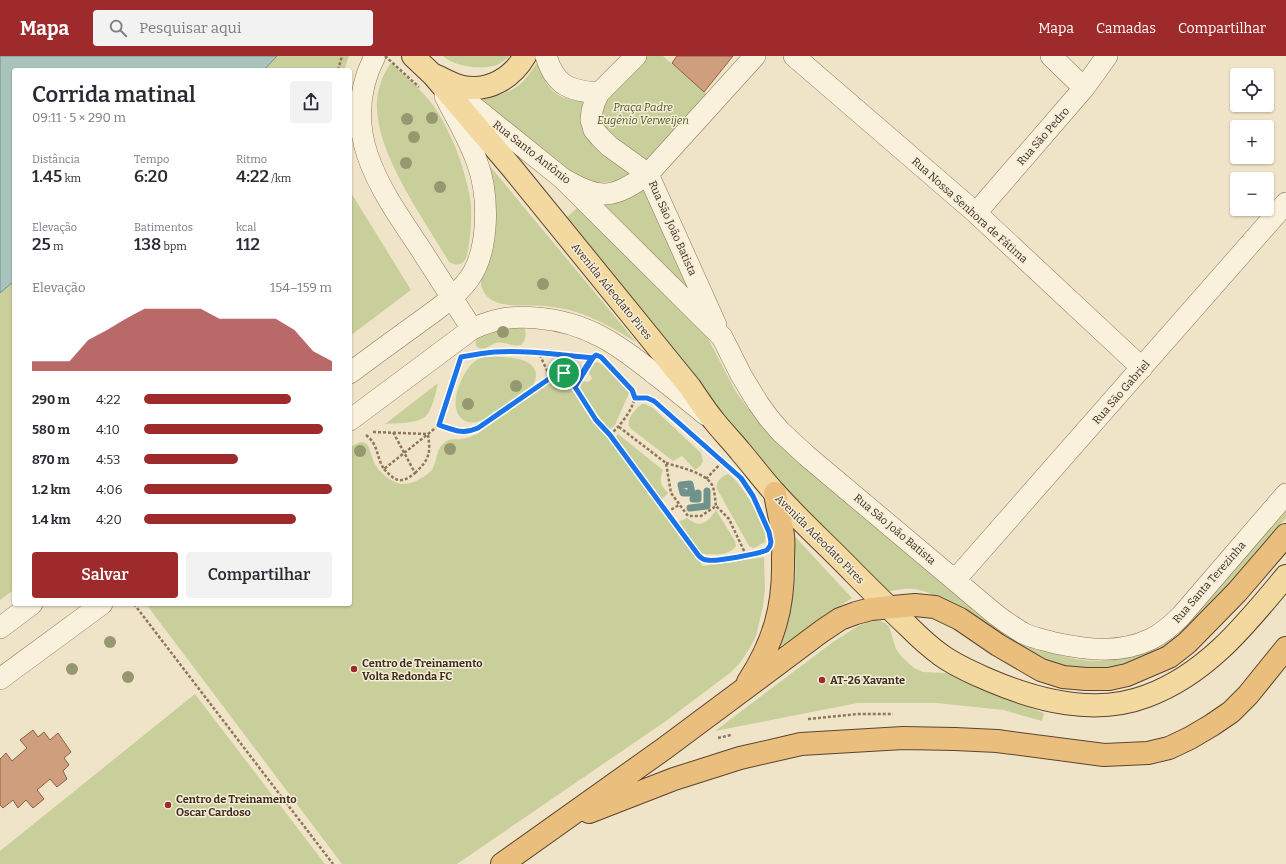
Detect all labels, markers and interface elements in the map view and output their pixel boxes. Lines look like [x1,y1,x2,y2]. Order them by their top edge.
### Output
search box [93,10,373,46]
text: Mapa [20,17,69,40]
icon: search [107,17,129,39]
text: Pesquisar aqui [139,19,241,37]
text: Mapa [1038,20,1074,37]
text: Camadas [1096,20,1156,37]
text: Compartilhar [1178,20,1266,37]
map controls [1230,68,1274,216]
button: locate [1230,68,1274,112]
text: Corrida matinal [32,81,196,108]
button: share [290,81,332,123]
park label: Praça Padre Eugênio Verweijen [597,101,689,127]
street label: Rua São Pedro [1015,105,1072,168]
text: 09:11 · 5 × 290 m [32,110,126,125]
street label: Rua Santo Antônio [490,118,573,187]
button: + [1230,120,1274,164]
text: Distância [32,153,80,166]
text: Tempo [134,153,169,166]
text: Ritmo [236,153,267,166]
street label: Rua Nossa Senhora de Fátima [909,155,1030,266]
text: 1.45 [32,166,62,187]
text: 6:20 [134,166,168,187]
text: 4:22 [236,166,269,187]
text: km [62,172,81,185]
text: /km [269,172,291,185]
button: − [1230,172,1274,216]
street label: Rua São João Batista [646,179,699,278]
text: Elevação [32,221,77,234]
text: Batimentos [134,221,193,234]
text: kcal [236,221,256,234]
text: 25 [32,234,51,255]
text: 138 [134,234,161,255]
text: 112 [236,234,260,255]
text: m [51,240,63,253]
text: bpm [161,240,187,253]
street label: Avenida Adeodato Pires [569,240,655,342]
text: Elevação [32,280,85,295]
text: 154–159 m [270,280,332,295]
pin [547,356,581,390]
street label: Rua São Gabriel [1090,358,1153,427]
icon: arrive [553,362,575,384]
text: 290 m [32,392,70,407]
text: 4:22 [96,392,120,407]
text: 580 m [32,422,70,437]
text: 4:10 [96,422,120,437]
text: 870 m [32,452,70,467]
text: 4:53 [96,452,120,467]
text: 1.2 km [32,482,70,497]
text: 4:06 [96,482,122,497]
street label: Rua São João Batista [851,491,938,567]
street label: Avenida Adeodato Pires [772,492,867,587]
text: 1.4 km [32,512,71,527]
text: 4:20 [96,512,122,527]
street label: Rua Santa Terezinha [1170,539,1249,626]
button: Salvar [32,552,178,598]
button: Compartilhar [186,552,332,598]
place label: Centro de Treinamento Volta Redonda FC [362,657,483,683]
marker: Centro de Treinamento Volta Redonda FC [349,664,359,674]
place label: AT-26 Xavante [830,674,905,687]
marker: AT-26 Xavante [817,675,827,685]
place label: Centro de Treinamento Oscar Cardoso [176,793,297,819]
marker: Centro de Treinamento Oscar Cardoso [163,800,173,810]

